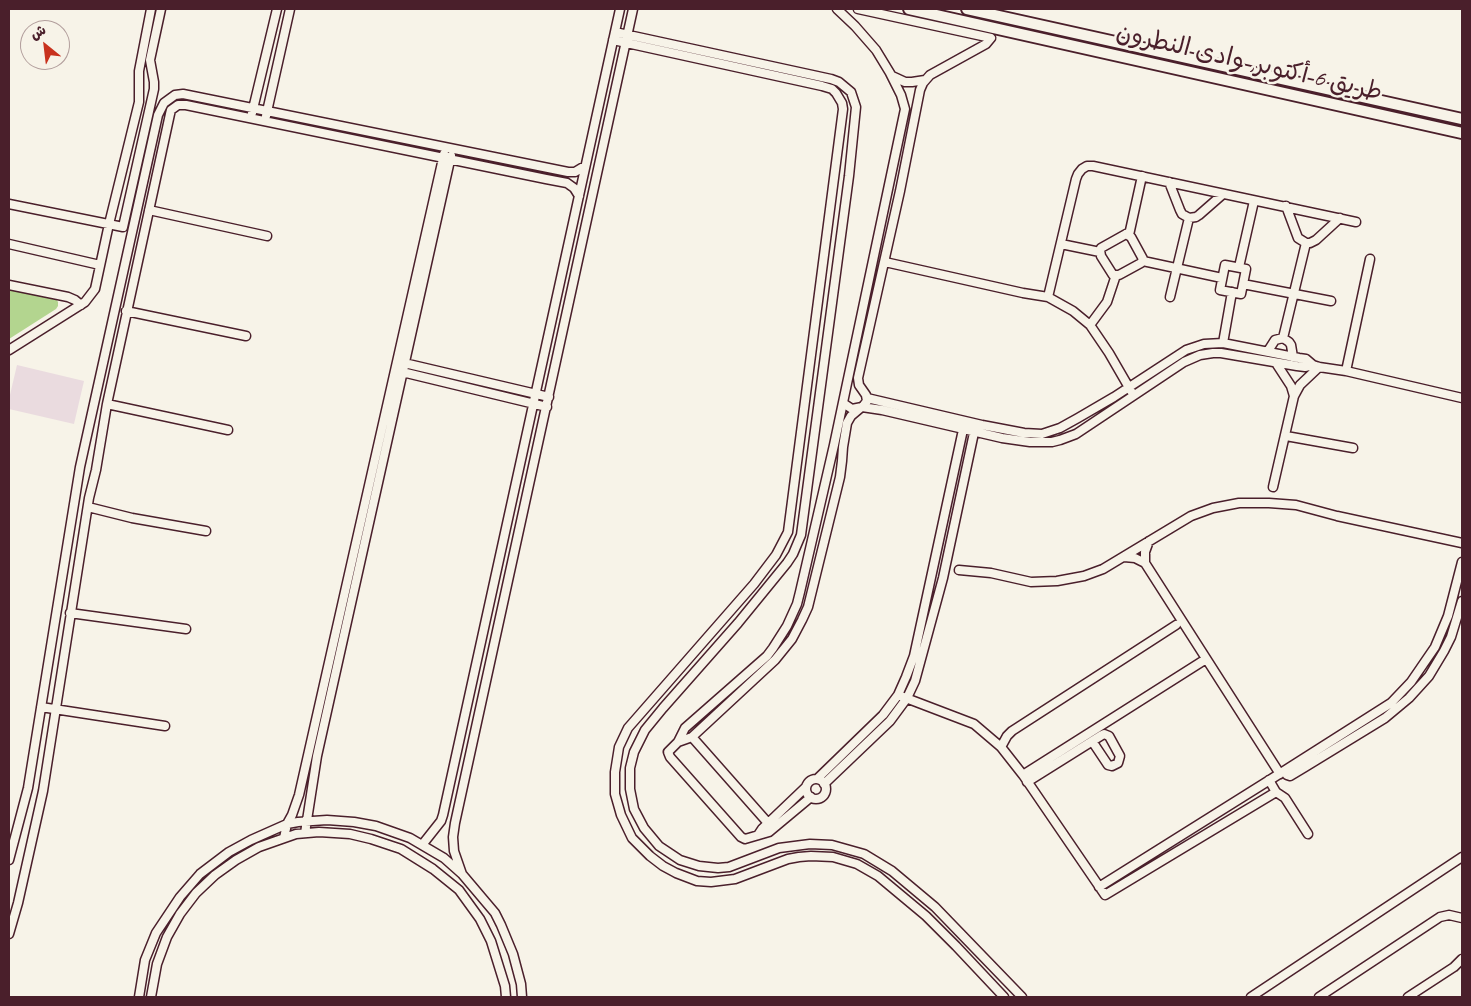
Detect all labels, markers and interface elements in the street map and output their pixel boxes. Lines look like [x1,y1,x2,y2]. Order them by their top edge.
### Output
street label: طريق 6 أكتوبر, وادى النطرون [1113,18,1385,108]
north arrow [20,20,70,70]
text: ش [27,21,49,43]

